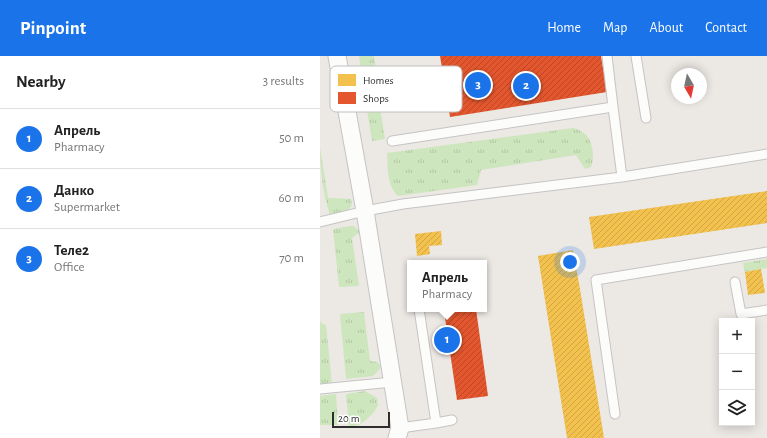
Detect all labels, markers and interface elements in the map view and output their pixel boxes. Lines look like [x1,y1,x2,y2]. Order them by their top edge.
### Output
text: Pinpoint [20,19,86,38]
text: Home [547,21,581,35]
text: Map [603,21,627,35]
text: About [649,21,683,35]
text: Contact [705,21,747,35]
legend [330,66,462,112]
north arrow [671,68,707,104]
pin: 3 [465,70,491,100]
pin: 2 [513,71,539,101]
text: Nearby [16,73,66,90]
text: 3 results [263,75,304,88]
text: Homes [363,75,394,86]
text: Shops [363,93,389,104]
text: Апрель [54,123,100,138]
text: 1 [27,132,31,145]
text: 50 m [279,132,304,145]
text: Pharmacy [54,141,105,154]
text: Данко [54,183,94,198]
text: 2 [26,192,32,205]
text: 60 m [278,192,304,205]
text: Supermarket [54,201,120,214]
text: Теле2 [54,243,89,258]
text: 3 [26,252,32,265]
text: 70 m [279,252,304,265]
your location [560,252,580,272]
popup [407,260,487,312]
text: Office [54,261,84,274]
text: Апрель [422,270,468,285]
text: Pharmacy [422,288,472,301]
map controls [719,318,755,426]
button: + [719,318,755,354]
pin: 1 [434,325,460,355]
button: − [719,354,755,390]
button: layers [719,390,755,426]
scale bar [332,410,390,429]
text: 20 m [338,413,359,424]

